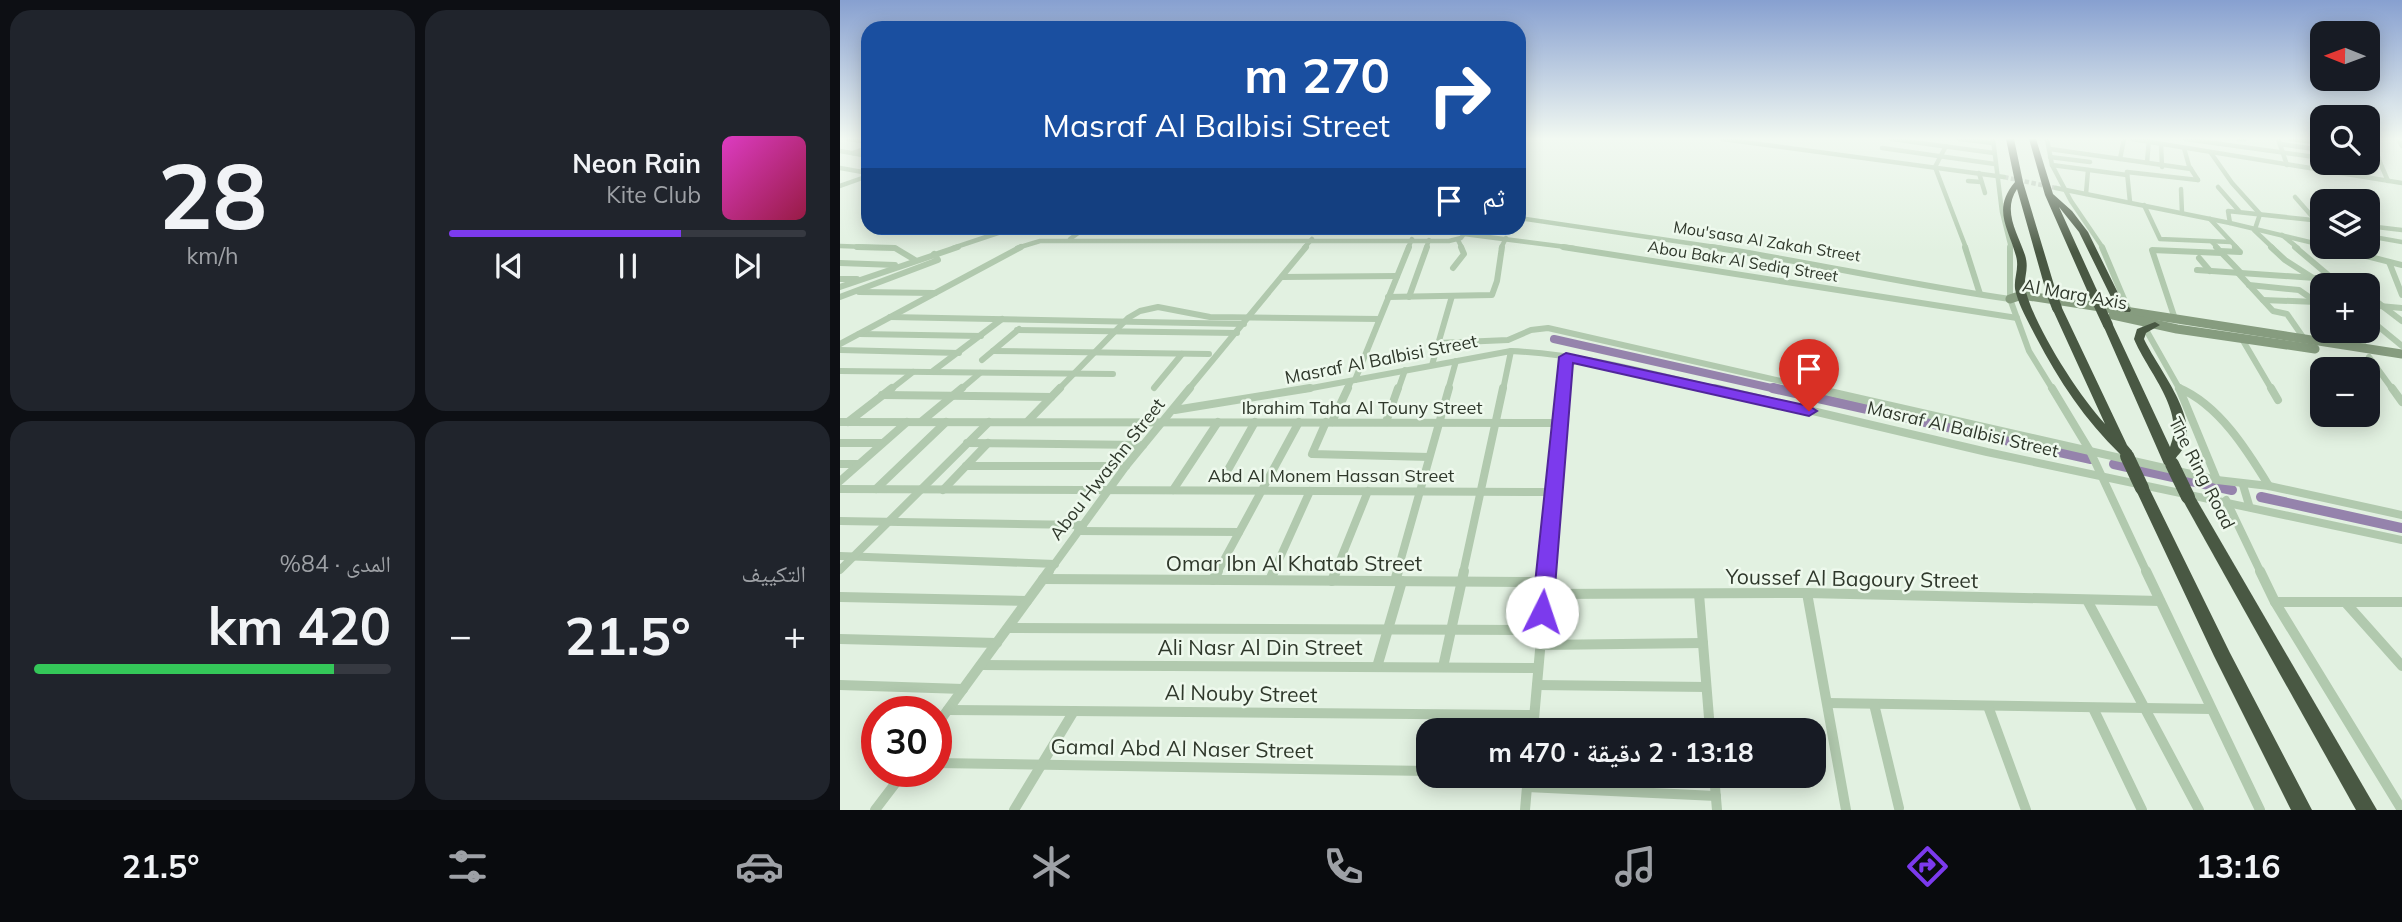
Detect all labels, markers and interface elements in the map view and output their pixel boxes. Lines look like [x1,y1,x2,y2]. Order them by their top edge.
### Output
north arrow [2310,21,2380,91]
map controls [2310,21,2380,427]
text: 270 m [1244,44,1390,105]
icon: right [1414,49,1505,140]
text: Masraf Al Balbisi Street [1042,105,1390,145]
button: search [2310,105,2380,175]
text: 28 [158,138,267,252]
text: Neon Rain [572,147,701,180]
text: Kite Club [606,180,701,209]
text: ثم [1482,181,1505,214]
icon: arrive [1430,182,1468,220]
button: layers [2310,189,2380,259]
street label: Mou'sasa Al Zakah Street [1672,216,1862,266]
street label: Abou Bakr Al Sediq Street [1646,236,1840,286]
text: km/h [186,241,239,270]
icon: previous [490,247,528,285]
icon: pause [609,247,647,285]
icon: next [728,247,766,285]
street label: Al Marg Axis [2021,273,2129,315]
button: + [2310,273,2380,343]
street label: Masraf Al Balbisi Street [1283,329,1479,389]
pin [1779,339,1839,411]
icon: arrive [1790,350,1828,388]
button: − [2310,357,2380,427]
street label: Abou Hwashn Street [1044,393,1170,545]
street label: Ibrahim Taha Al Touny Street [1241,396,1483,419]
street label: Masraf Al Balbisi Street [1865,396,2061,462]
street label: The Ring Road [2164,413,2240,533]
street label: Abd Al Monem Hassan Street [1208,464,1454,487]
text: المدى · 84% [280,549,391,578]
street label: Omar Ibn Al Khatab Street [1166,550,1422,576]
text: التكييف [741,559,806,588]
street label: Youssef Al Bagoury Street [1725,563,1978,593]
position arrow [1505,575,1579,649]
text: 420 km [208,593,391,658]
text: 21.5° [564,603,691,668]
text: − [449,611,472,659]
text: + [783,611,806,659]
street label: Ali Nasr Al Din Street [1157,634,1363,660]
street label: Al Nouby Street [1164,679,1318,707]
speed limit sign: 30 [861,696,952,787]
street label: Gamal Abd Al Naser Street [1050,733,1314,763]
text: 13:18 · 2 دقيقة · 470 m [1488,736,1754,769]
icon: filters [443,842,492,891]
icon: car [735,842,784,891]
icon: climate [1027,842,1076,891]
icon: phone [1319,842,1368,891]
icon: music [1611,842,1660,891]
icon: directions [1903,842,1952,891]
text: 21.5° [122,846,199,886]
text: 13:16 [2196,846,2280,886]

